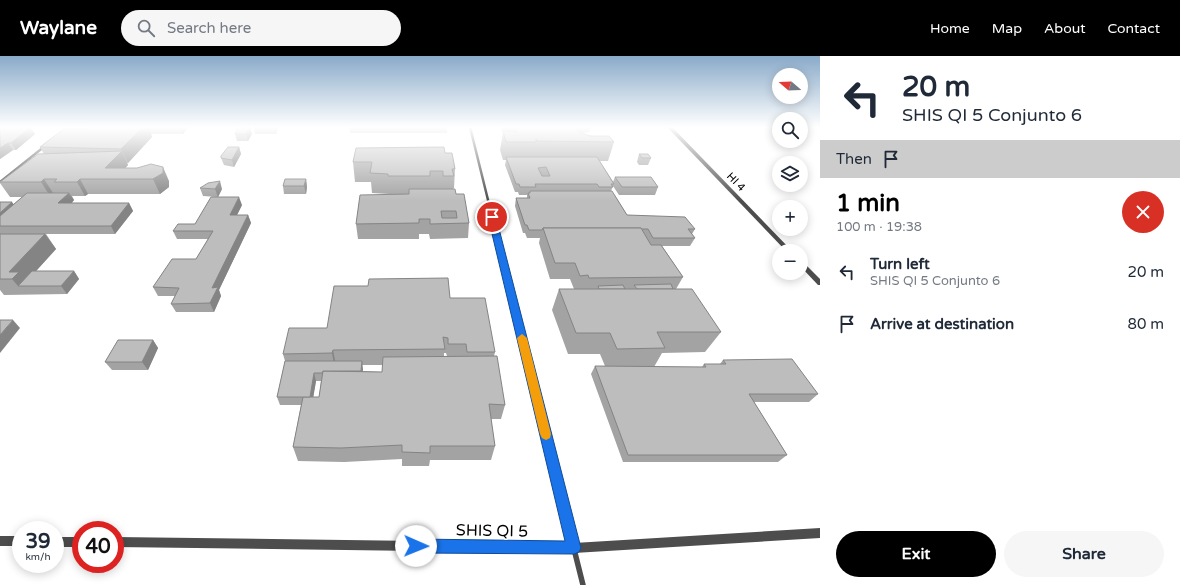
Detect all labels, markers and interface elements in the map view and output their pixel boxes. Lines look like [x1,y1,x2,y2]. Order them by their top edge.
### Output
search box [121,10,401,46]
text: Waylane [20,17,97,39]
icon: search [135,17,157,39]
text: Search here [167,19,251,37]
text: Home [930,20,970,37]
text: Map [992,20,1022,37]
text: About [1044,20,1086,37]
text: Contact [1108,20,1160,37]
north arrow [772,68,808,104]
map controls [772,68,808,280]
text: 20 m [902,70,970,104]
icon: left [836,72,888,124]
text: SHIS QI 5 Conjunto 6 [902,104,1082,126]
button: search [772,112,808,148]
icon: arrive [880,148,902,170]
text: Then [836,150,872,168]
button: layers [772,156,808,192]
street label: HI 4 [724,170,748,194]
text: 1 min [836,189,900,218]
button: close [1122,191,1164,233]
pin [475,200,509,234]
button: + [772,200,808,236]
icon: arrive [481,206,503,228]
text: 100 m · 19:38 [836,219,922,235]
button: − [772,244,808,280]
text: Turn left [870,255,930,273]
icon: left [836,261,858,283]
text: 20 m [1127,263,1164,281]
text: SHIS QI 5 Conjunto 6 [870,273,1000,289]
icon: arrive [836,313,858,335]
text: Arrive at destination [870,315,1014,333]
text: 80 m [1127,315,1164,333]
street label: SHIS QI 5 [456,520,528,542]
speed limit sign: 40 [72,521,124,573]
position arrow [395,525,437,567]
text: 39 [25,530,51,554]
button: Exit [836,531,996,577]
button: Share [1004,531,1164,577]
text: km/h [25,551,51,563]

